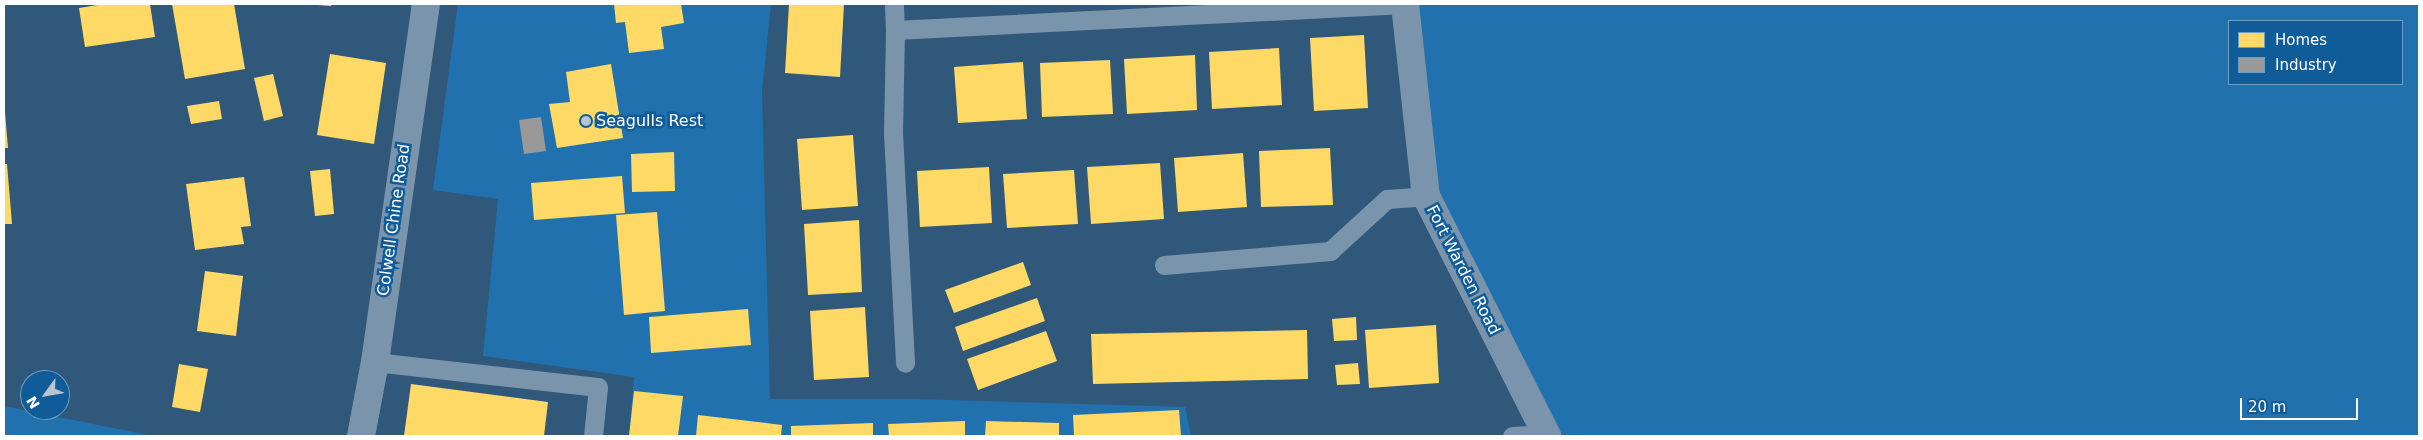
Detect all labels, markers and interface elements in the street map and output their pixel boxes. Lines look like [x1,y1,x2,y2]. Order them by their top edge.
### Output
legend [2228,20,2403,85]
text: Homes [2275,31,2327,49]
text: Industry [2275,56,2337,74]
place label: Seagulls Rest [596,111,703,131]
marker: Seagulls Rest [580,115,592,127]
street label: Colwell Chine Road [374,143,414,297]
street label: Fort Warden Road [1422,202,1504,338]
north arrow [20,370,70,420]
scale bar [2243,388,2360,420]
text: N [23,393,43,412]
text: 20 m [2248,398,2286,416]

